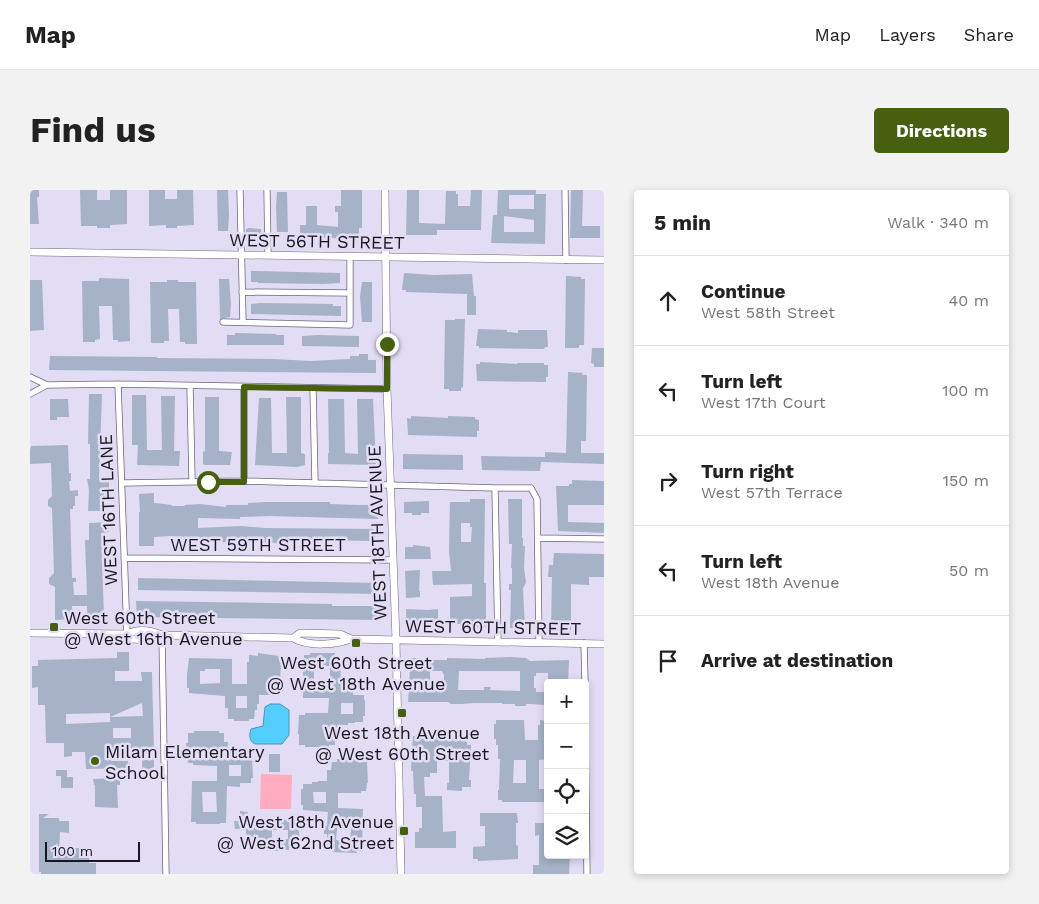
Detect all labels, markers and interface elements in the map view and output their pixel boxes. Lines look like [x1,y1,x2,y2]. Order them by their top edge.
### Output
text: Map [25,21,76,49]
text: Map [814,24,851,45]
text: Layers [879,24,936,45]
text: Share [964,24,1014,45]
button: Directions [874,108,1009,153]
text: Find us [30,109,156,151]
text: 5 min [654,210,711,235]
text: Walk · 340 m [887,213,989,232]
street label: WEST 56TH STREET [229,229,405,253]
text: Continue [701,280,785,303]
icon: ahead [654,287,682,315]
text: 40 m [949,291,989,310]
text: West 58th Street [701,303,835,322]
route end [376,333,399,356]
text: Turn left [701,370,782,393]
icon: left [654,377,682,405]
text: 100 m [942,381,989,400]
text: West 17th Court [701,393,826,412]
street label: WEST 16TH LANE [95,434,121,586]
street label: WEST 18TH AVENUE [363,445,391,621]
text: Turn right [701,460,794,483]
icon: right [654,467,682,495]
route start [197,471,220,494]
text: 150 m [943,471,989,490]
text: West 57th Terrace [701,483,843,502]
street label: WEST 59TH STREET [170,534,346,555]
text: Turn left [701,550,782,573]
icon: left [654,557,682,585]
text: 50 m [949,561,989,580]
text: West 18th Avenue [701,573,839,592]
place label: West 60th Street @ West 16th Avenue [64,607,243,649]
street label: WEST 60TH STREET [405,615,581,639]
marker: West 60th Street @ West 16th Avenue [48,621,60,633]
marker: West 60th Street @ West 18th Avenue [350,637,362,649]
icon: arrive [654,647,682,675]
text: Arrive at destination [701,649,893,672]
place label: West 60th Street @ West 18th Avenue [267,652,445,694]
map controls [544,679,589,859]
button: + [544,679,589,724]
marker: West 18th Avenue @ West 60th Street [396,707,408,719]
place label: West 18th Avenue @ West 60th Street [315,722,490,764]
button: − [544,724,589,769]
place label: Milam Elementary School [105,741,265,783]
marker: Milam Elementary School [89,755,101,767]
button: locate [544,769,589,814]
place label: West 18th Avenue @ West 62nd Street [217,811,394,853]
button: layers [544,814,589,859]
marker: West 18th Avenue @ West 62nd Street [398,825,410,837]
scale bar [45,839,140,862]
text: 100 m [52,843,93,859]

